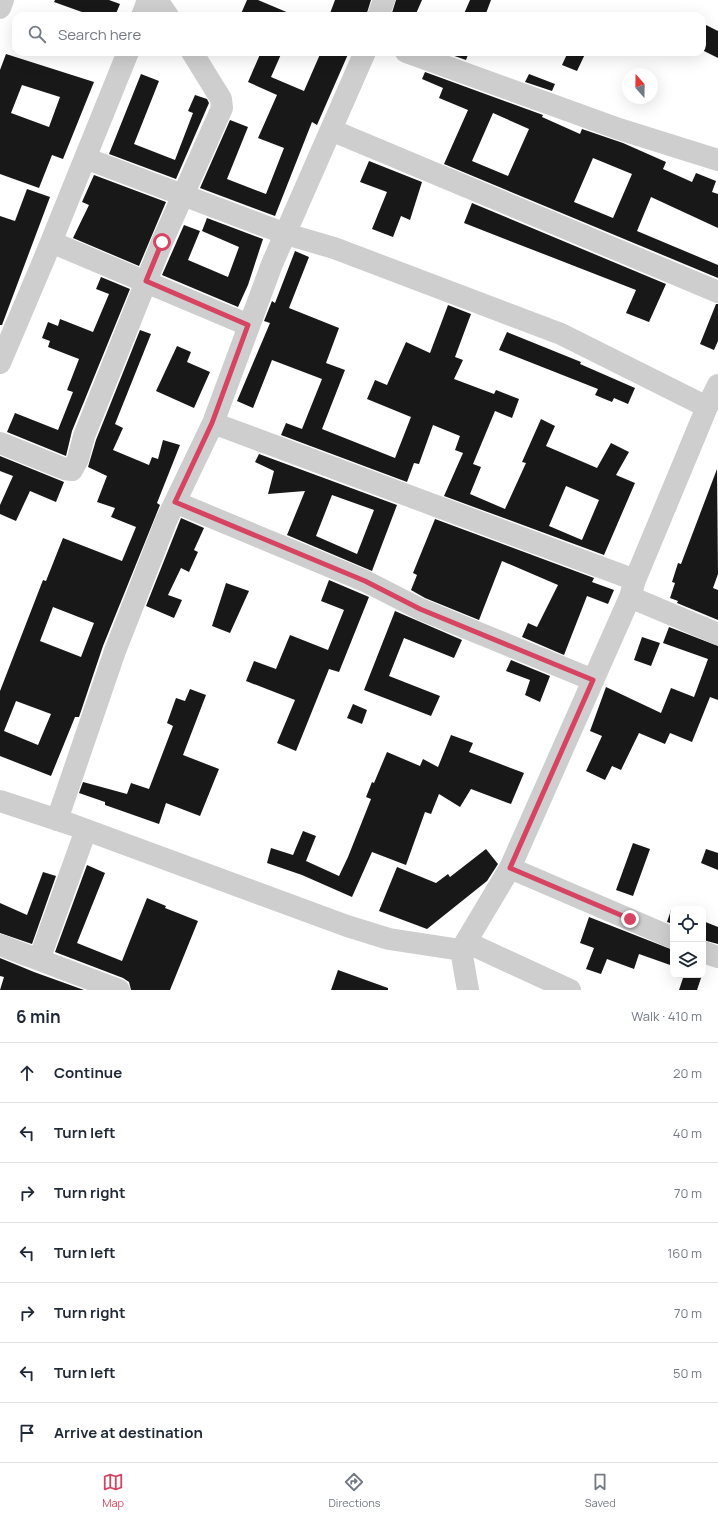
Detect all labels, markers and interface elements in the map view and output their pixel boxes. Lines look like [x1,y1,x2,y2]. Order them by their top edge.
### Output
search box [12,12,706,56]
icon: search [26,23,48,45]
text: Search here [58,24,141,45]
north arrow [622,68,658,104]
route start [153,233,171,251]
map controls [670,906,706,978]
button: locate [670,906,706,942]
route end [621,910,639,928]
button: layers [670,942,706,978]
text: 6 min [16,1005,61,1028]
text: Walk · 410 m [631,1007,702,1025]
icon: ahead [16,1062,38,1084]
text: Continue [54,1062,122,1083]
text: 20 m [673,1064,702,1082]
icon: left [16,1122,38,1144]
text: Turn left [54,1122,116,1143]
text: 40 m [673,1124,702,1142]
icon: right [16,1182,38,1204]
text: Turn right [54,1182,125,1203]
text: 70 m [674,1184,702,1202]
icon: left [16,1242,38,1264]
text: Turn left [54,1242,116,1263]
text: 160 m [667,1244,702,1262]
icon: right [16,1302,38,1324]
text: Turn right [54,1302,125,1323]
text: 70 m [674,1304,702,1322]
icon: left [16,1362,38,1384]
text: Turn left [54,1362,116,1383]
text: 50 m [673,1364,702,1382]
icon: arrive [16,1422,38,1444]
text: Arrive at destination [54,1422,203,1443]
tab: Map [102,1471,124,1510]
tab: Directions [328,1471,381,1510]
tab: Saved [585,1471,616,1510]

